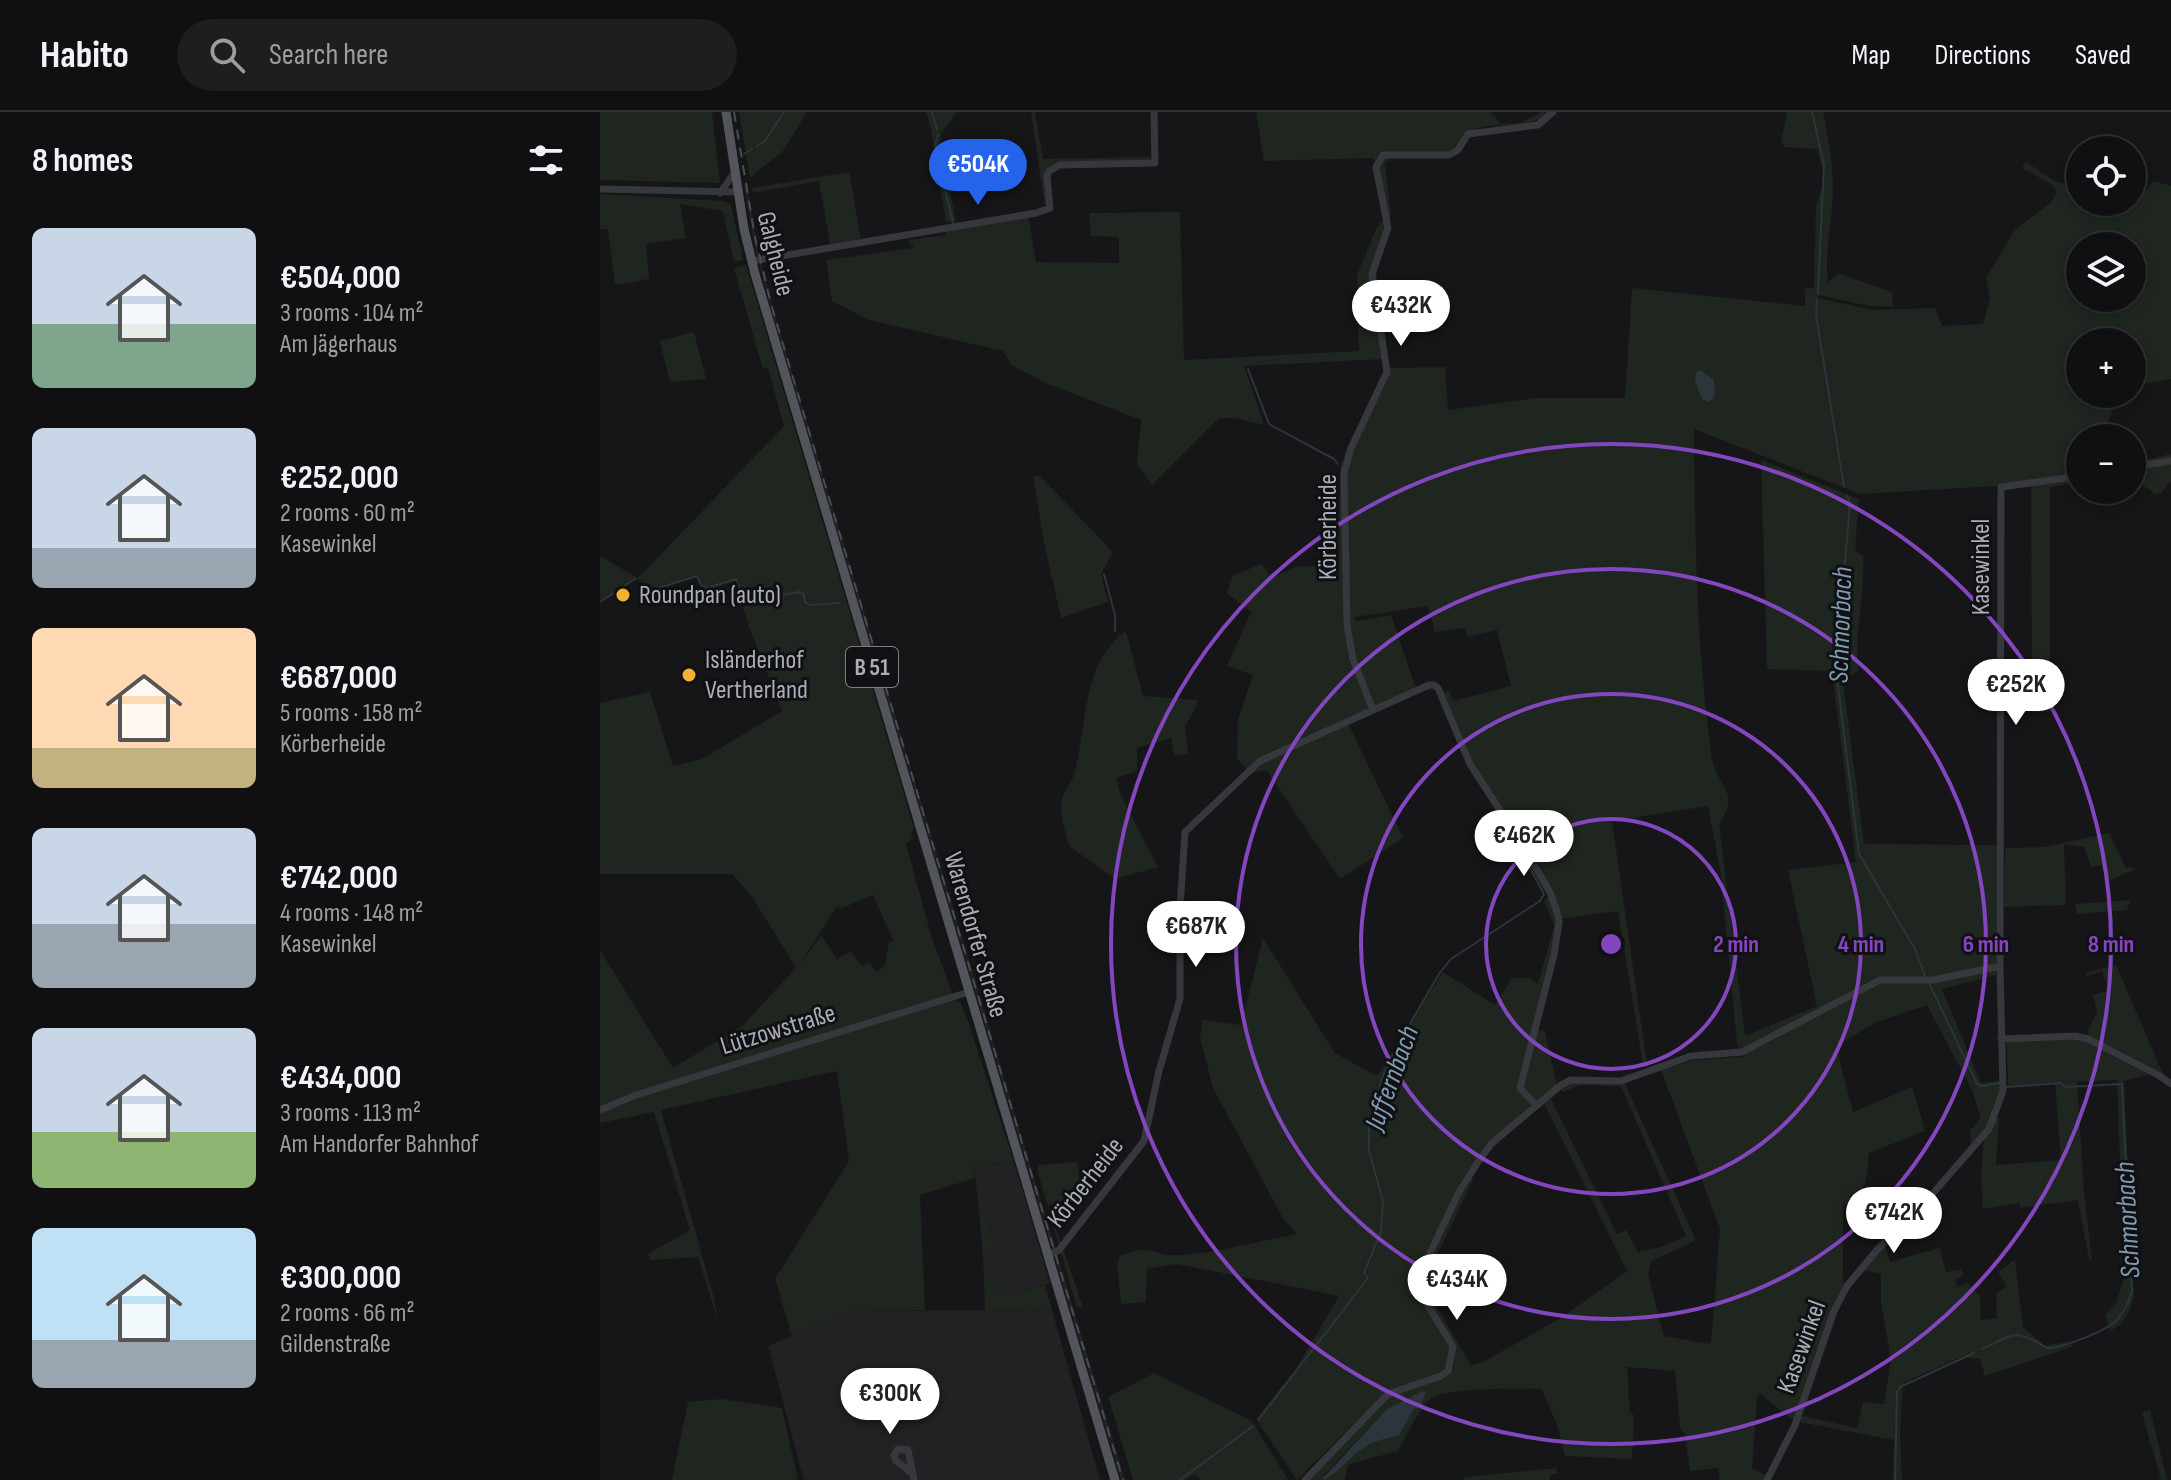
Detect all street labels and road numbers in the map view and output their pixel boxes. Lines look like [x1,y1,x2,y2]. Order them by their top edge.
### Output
street label: Galgheide [750,209,800,299]
street label: Körberheide [1313,474,1344,580]
street label: Kasewinkel [1966,519,1997,615]
road number: B 51 [846,647,898,687]
street label: Warendorfer Straße [937,849,1013,1021]
street label: Lützowstraße [717,998,839,1062]
street label: Körberheide [1041,1132,1131,1234]
street label: Kasewinkel [1771,1296,1833,1398]

